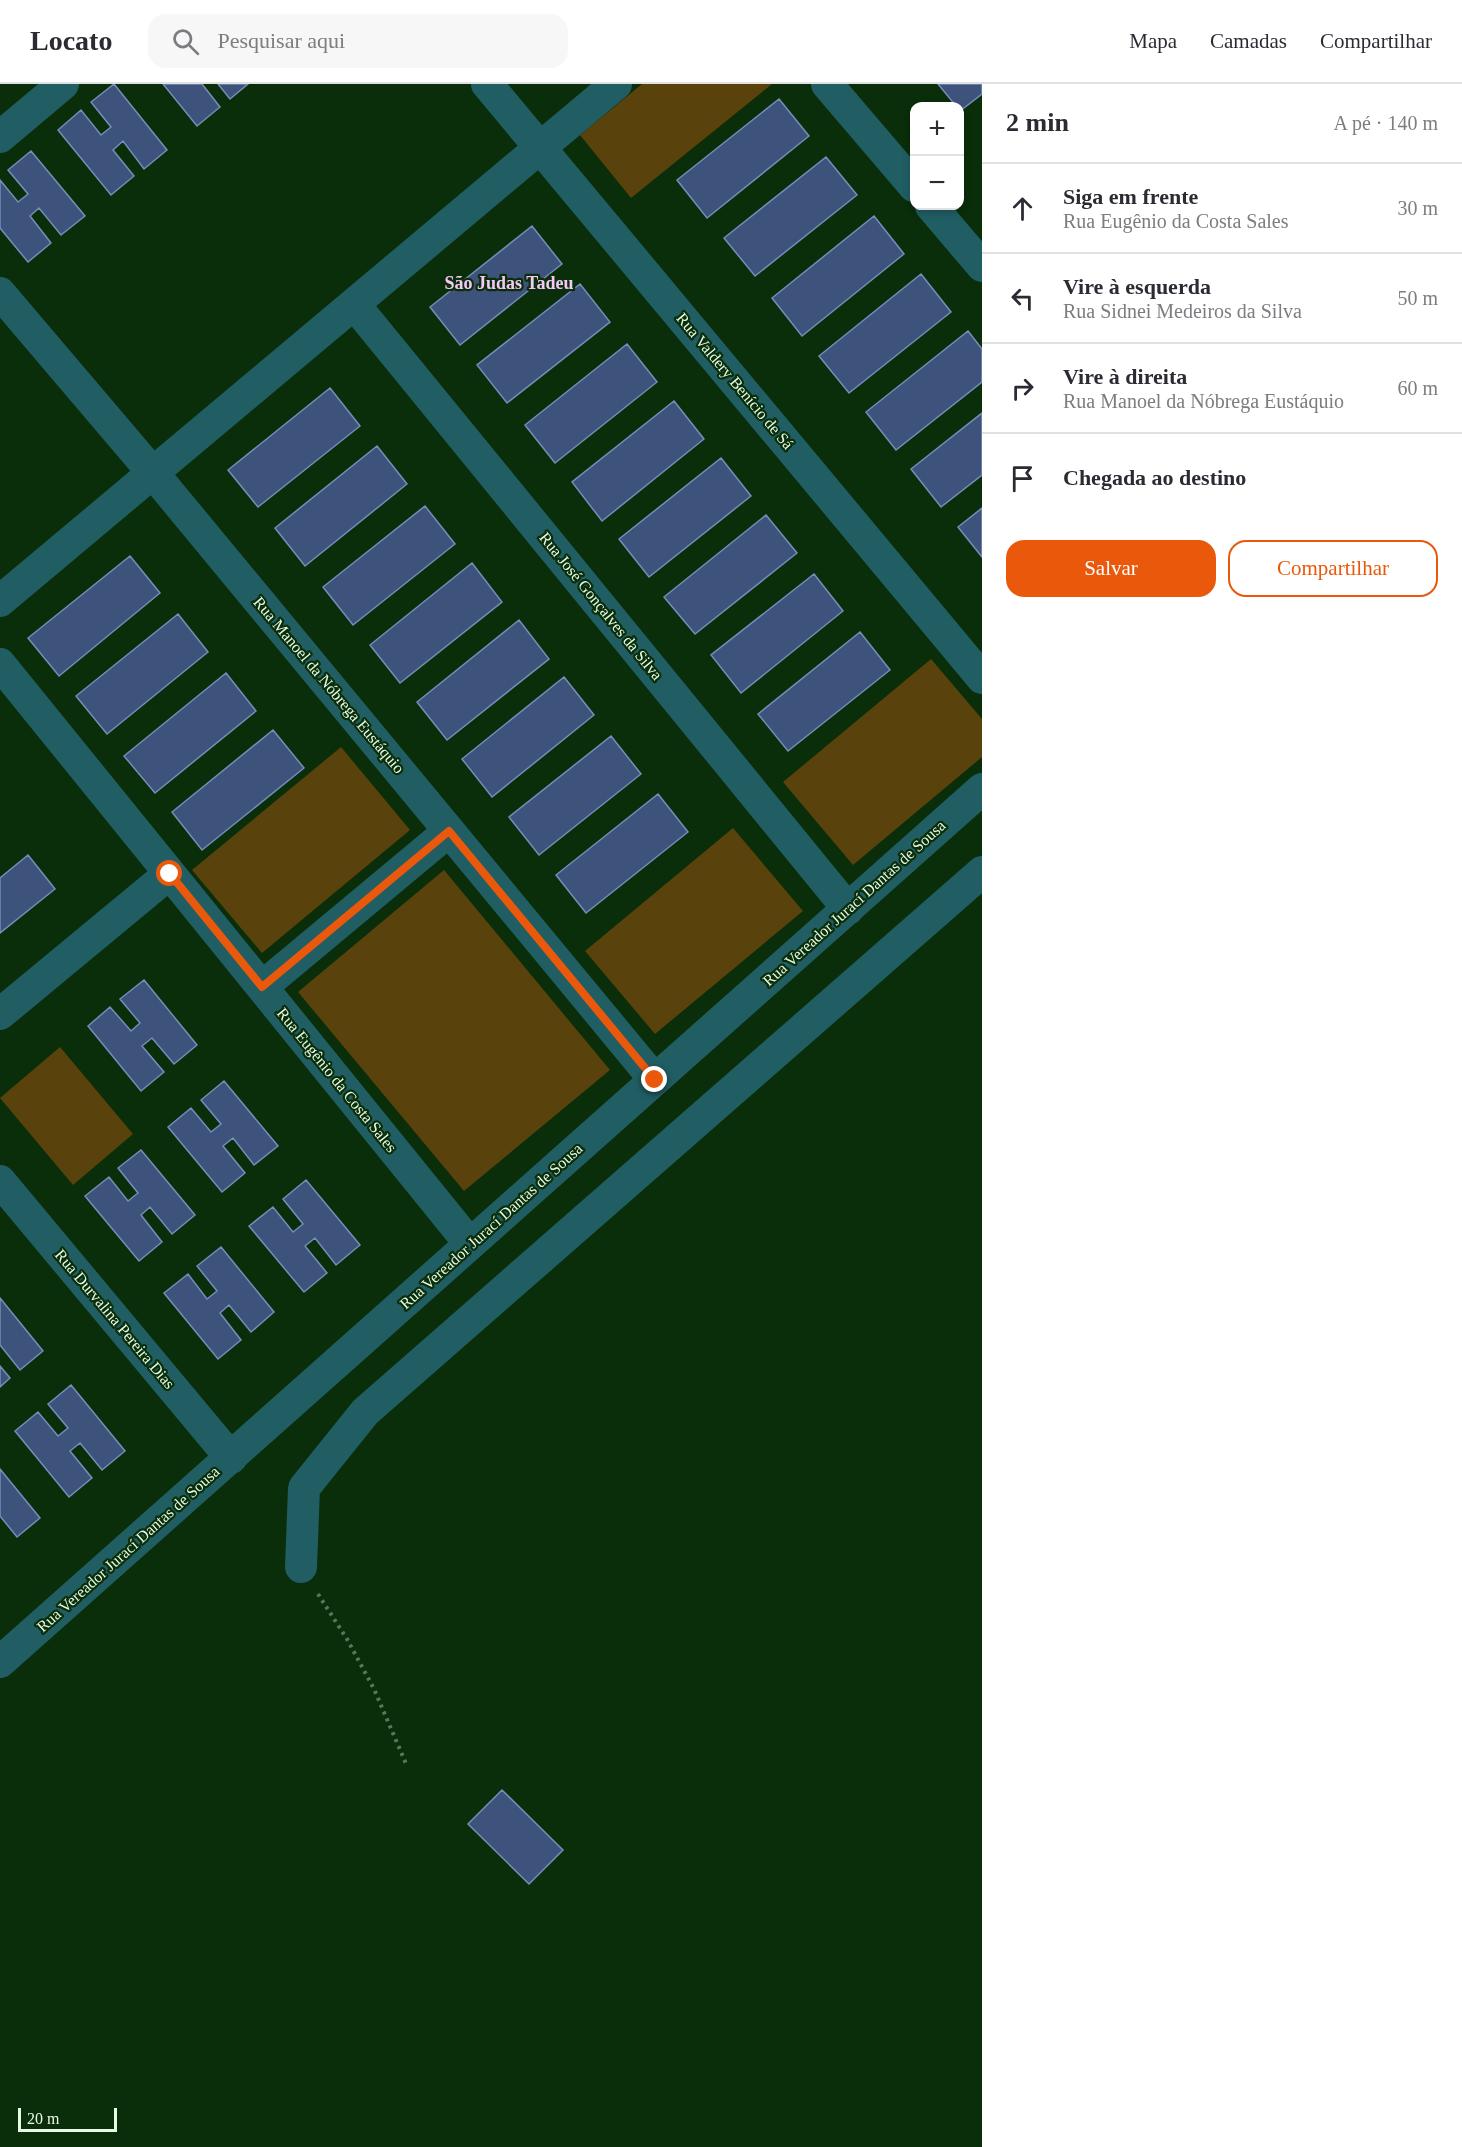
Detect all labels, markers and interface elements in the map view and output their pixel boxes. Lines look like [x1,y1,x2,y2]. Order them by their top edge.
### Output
search box [148,14,568,68]
text: Locato [30,25,112,56]
icon: search [169,25,202,58]
text: Pesquisar aqui [217,28,345,53]
text: Mapa [1129,29,1177,53]
text: Camadas [1210,29,1287,53]
text: Compartilhar [1320,29,1432,53]
map controls [910,102,964,210]
button: + [910,102,964,156]
text: 2 min [1006,108,1069,137]
text: A pé · 140 m [1334,112,1438,134]
button: − [910,156,964,210]
text: Siga em frente [1063,184,1198,209]
icon: ahead [1006,192,1039,225]
text: 30 m [1397,197,1438,219]
text: Rua Eugênio da Costa Sales [1063,210,1289,232]
district label: São Judas Tadeu [444,273,574,293]
text: Vire à esquerda [1063,274,1211,299]
icon: left [1006,282,1039,315]
text: 50 m [1397,287,1438,309]
text: Rua Sidnei Medeiros da Silva [1063,300,1302,322]
street label: Rua Valdery Benício de Sá [672,310,797,453]
text: Vire à direita [1063,364,1187,389]
icon: right [1006,372,1039,405]
text: 60 m [1397,377,1438,399]
text: Rua Manoel da Nóbrega Eustáquio [1063,390,1344,412]
icon: arrive [1006,462,1039,495]
text: Chegada ao destino [1063,465,1246,490]
street label: Rua José Gonçalves da Silva [535,529,666,684]
button: Salvar [1006,540,1216,597]
button: Compartilhar [1228,540,1438,597]
street label: Rua Manoel da Nóbrega Eustáquio [249,593,408,777]
street label: Rua Vereador Jurací Dantas de Sousa [759,817,949,989]
route start [156,860,182,886]
street label: Rua Eugênio da Costa Sales [273,1005,400,1156]
route end [641,1066,667,1092]
street label: Rua Vereador Jurací Dantas de Sousa [396,1140,586,1312]
street label: Rua Durvalina Pereira Dias [52,1246,178,1392]
street label: Rua Vereador Jurací Dantas de Sousa [33,1463,223,1635]
scale bar [18,2105,117,2132]
text: 20 m [27,2110,59,2127]

